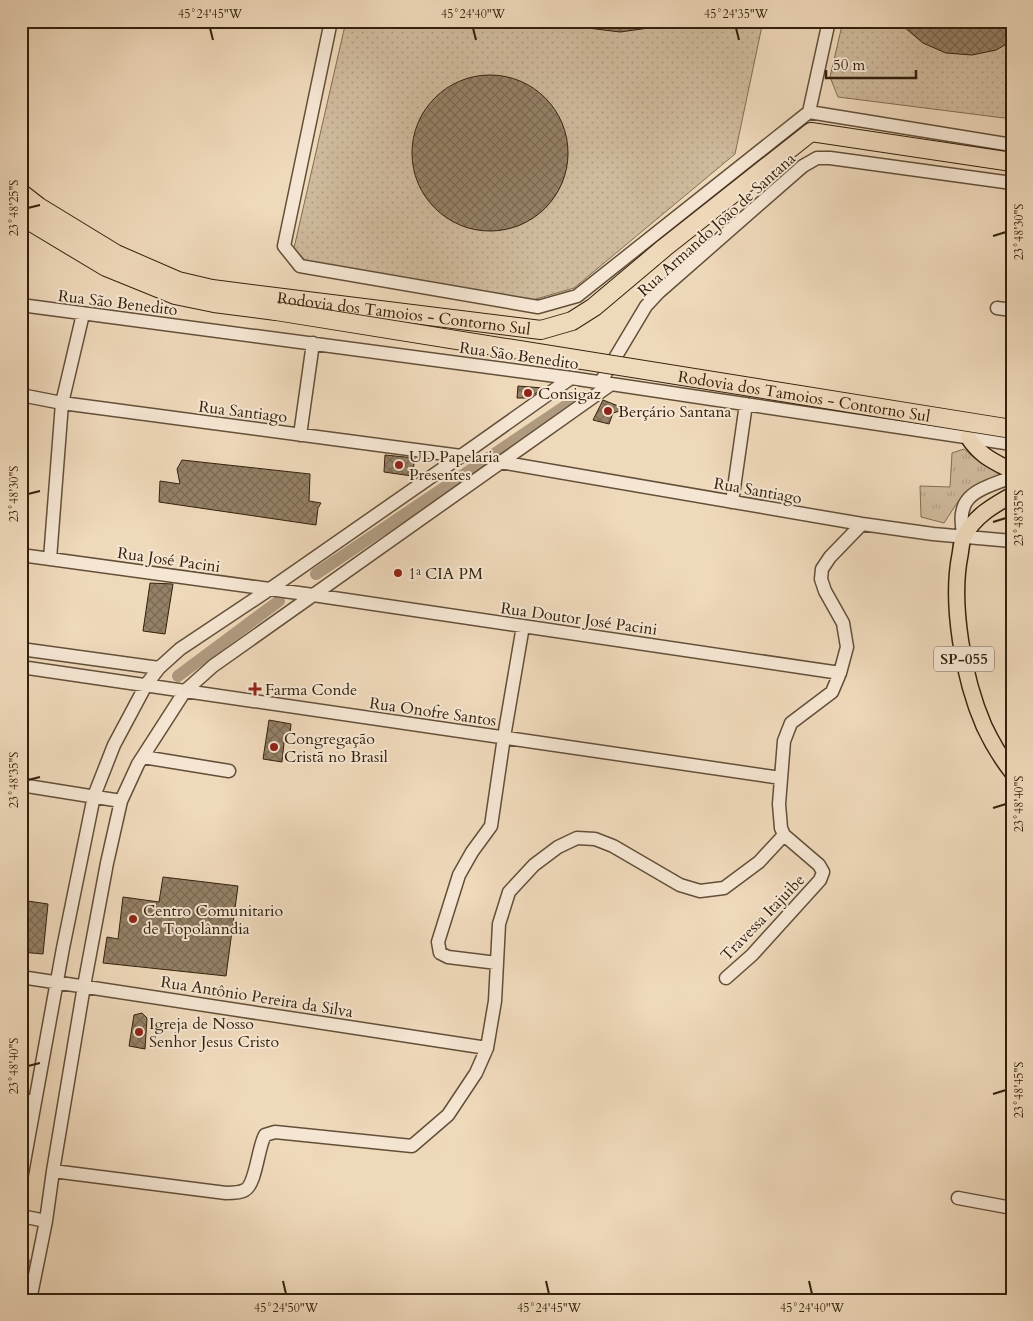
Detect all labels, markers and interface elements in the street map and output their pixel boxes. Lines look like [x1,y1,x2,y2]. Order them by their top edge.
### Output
text: 45°24'45"W [178,6,243,22]
text: 45°24'40"W [441,6,506,22]
text: 45°24'35"W [704,6,769,22]
scale bar [826,48,916,80]
text: 50 m [833,55,865,75]
street label: Rua Armando João de Santana [633,148,800,302]
text: 23°48'25"S [6,180,22,236]
text: 23°48'30"S [1011,204,1027,260]
street label: Rua São Benedito [57,285,179,321]
street label: Rodovia dos Tamoios - Contorno Sul [276,287,532,341]
street label: Rua São Benedito [458,337,580,375]
street label: Rodovia dos Tamoios - Contorno Sul [676,366,932,428]
place label: Consigaz [538,383,601,405]
marker: Consigaz [522,387,534,399]
street label: Rua Santiago [197,396,289,428]
place label: Berçário Santana [618,401,732,423]
marker: Berçário Santana [602,405,614,417]
place label: UD Papelaria Presentes [409,446,500,486]
marker: UD Papelaria Presentes [393,459,405,471]
text: 23°48'30"S [6,466,22,522]
street label: Rua Santiago [712,472,804,510]
text: 23°48'35"S [1011,490,1027,546]
street label: Rua José Pacini [116,542,222,578]
place label: 1ª CIA PM [408,563,483,585]
marker: 1ª CIA PM [392,567,404,579]
street label: Rua Doutor José Pacini [499,597,659,641]
road number: SP-055 [934,646,994,672]
place label: Farma Conde [265,679,357,701]
marker: Farma Conde [249,683,261,695]
street label: Rua Onofre Santos [368,692,498,732]
place label: Congregação Cristã no Brasil [284,728,388,768]
marker: Congregação Cristã no Brasil [268,741,280,753]
text: 23°48'35"S [6,752,22,808]
text: 23°48'40"S [1011,776,1027,832]
street label: Travessa Itajuibe [716,869,810,966]
place label: Centro Comunitario de Topolânndia [143,900,284,940]
marker: Centro Comunitario de Topolânndia [127,913,139,925]
street label: Rua Antônio Pereira da Silva [159,971,355,1023]
place label: Igreja de Nosso Senhor Jesus Cristo [149,1013,279,1053]
marker: Igreja de Nosso Senhor Jesus Cristo [133,1026,145,1038]
text: 23°48'40"S [6,1038,22,1094]
text: 23°48'45"S [1011,1062,1027,1118]
text: 45°24'50"W [254,1300,319,1316]
text: 45°24'45"W [517,1300,582,1316]
text: 45°24'40"W [780,1300,845,1316]

